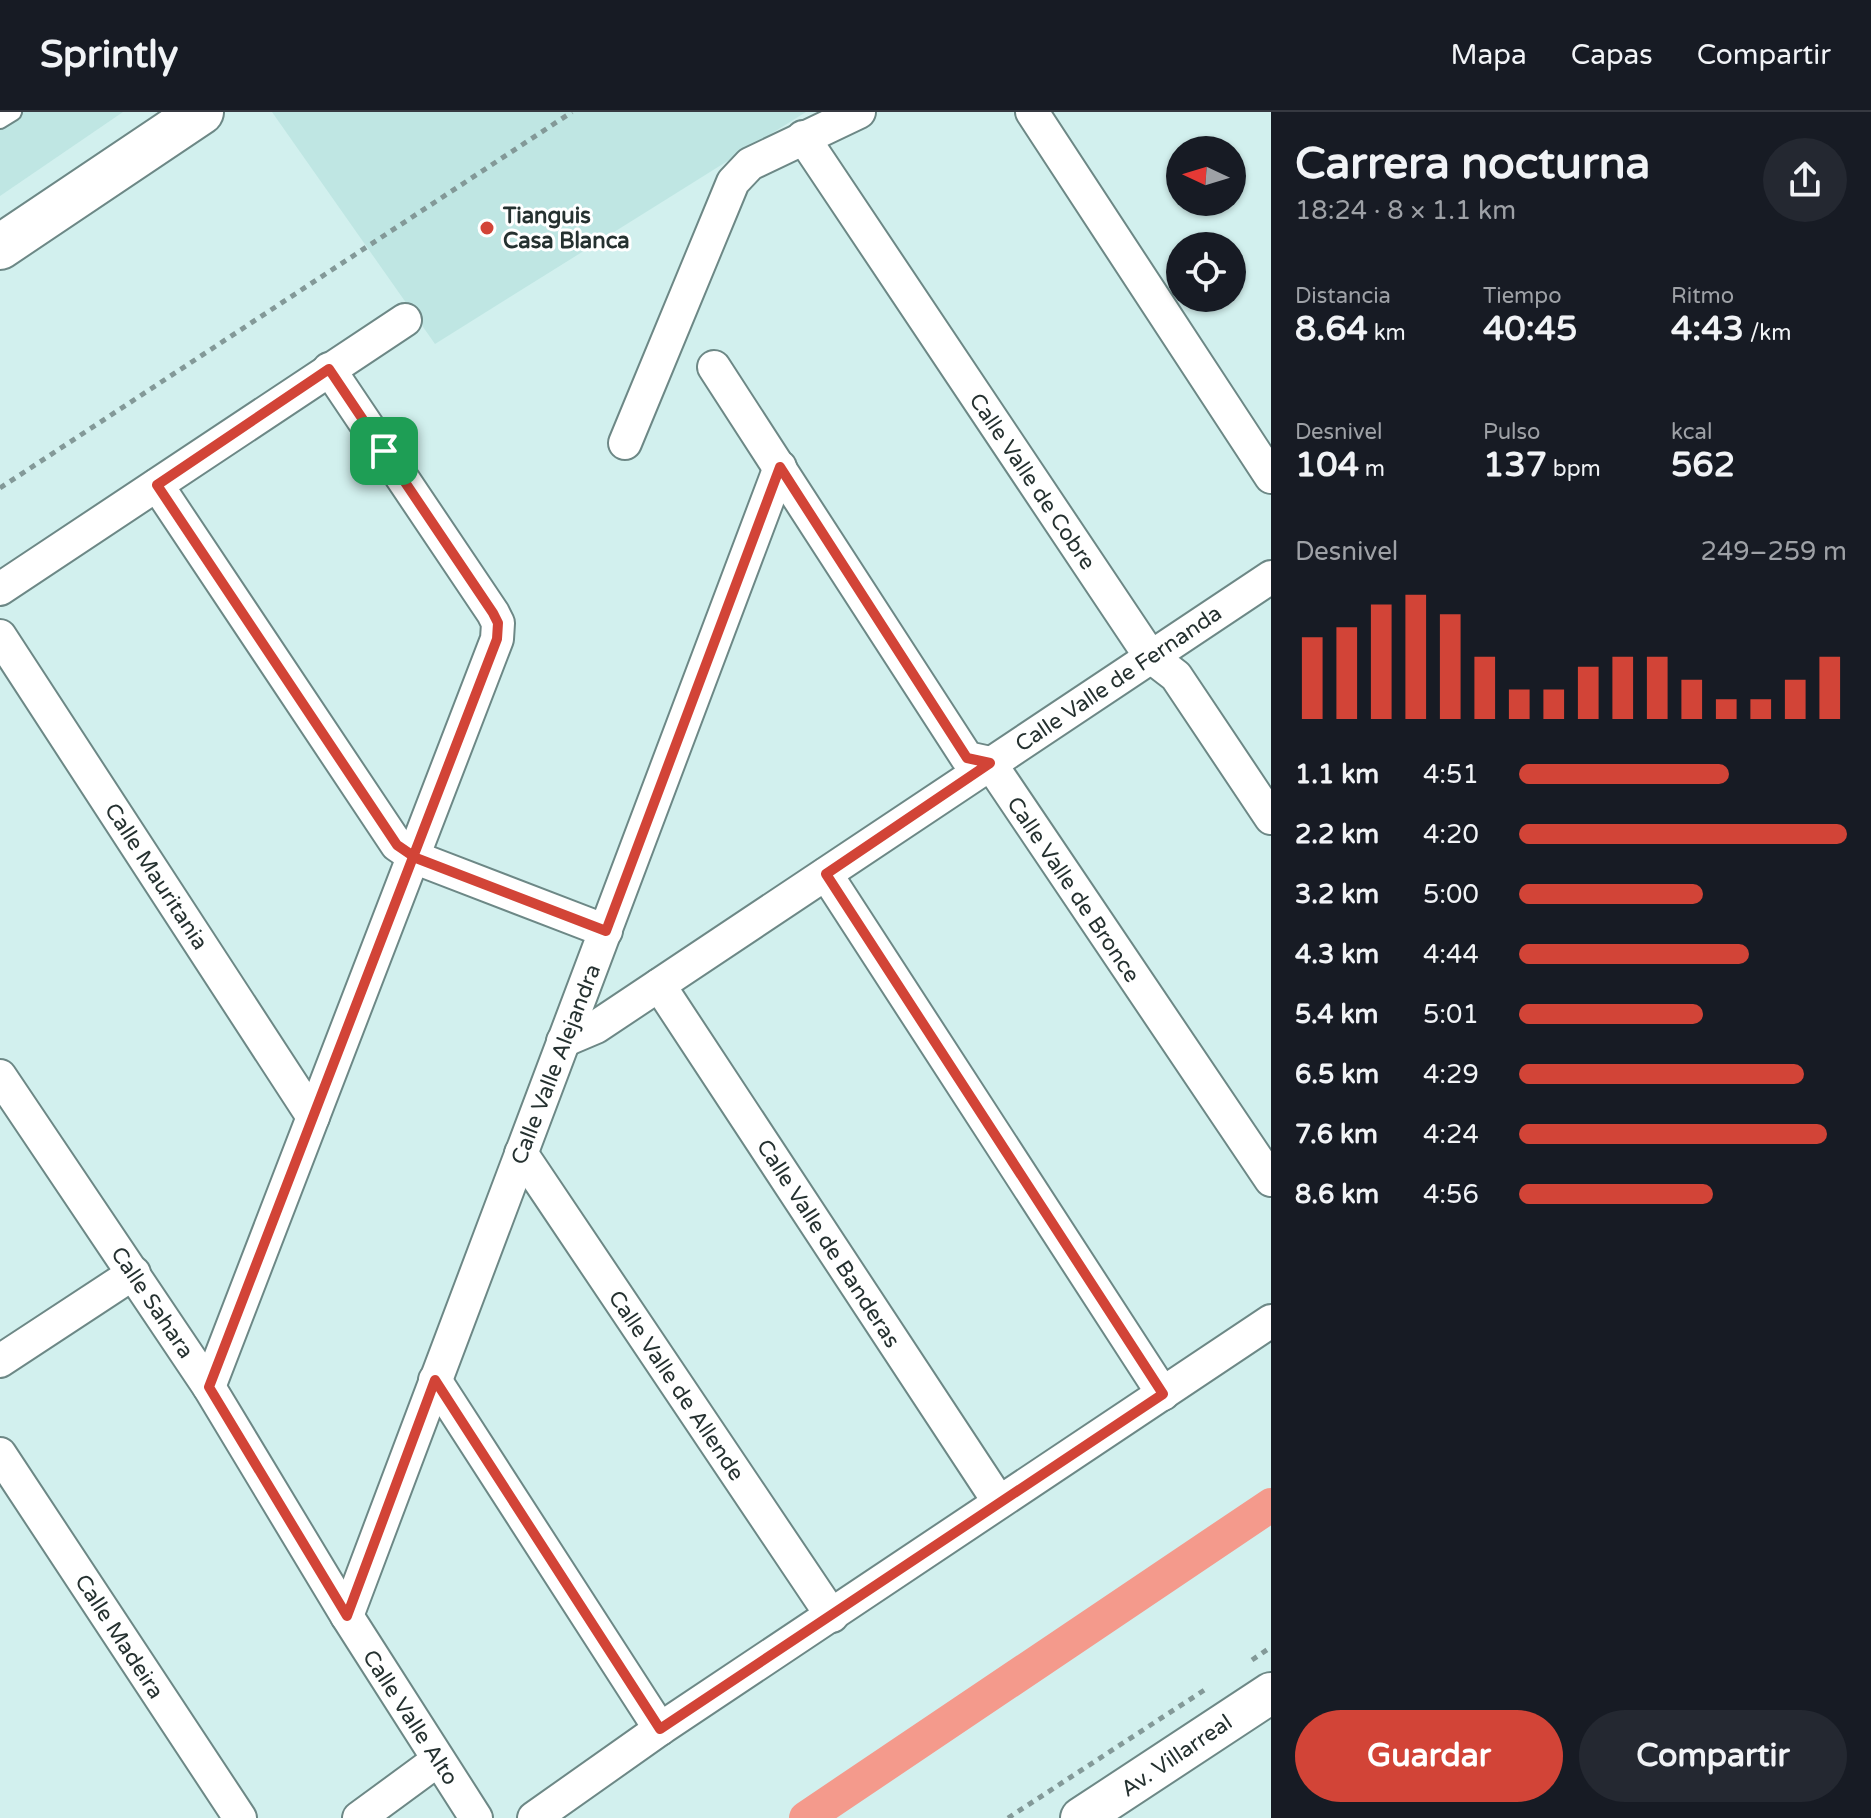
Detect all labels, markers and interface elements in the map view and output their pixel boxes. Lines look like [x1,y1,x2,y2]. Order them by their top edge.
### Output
text: Sprintly [40,32,178,78]
text: Mapa [1450,38,1527,72]
text: Capas [1571,38,1653,72]
text: Compartir [1697,38,1831,72]
north arrow [1166,136,1246,216]
map controls [1166,136,1246,312]
text: Carrera nocturna [1295,138,1650,191]
button: share [1763,138,1847,222]
text: 18:24 · 8 × 1.1 km [1295,195,1516,226]
place label: Tianguis Casa Blanca [502,203,630,254]
marker: Tianguis Casa Blanca [478,219,496,237]
button: locate [1166,232,1246,312]
text: Distancia [1295,283,1391,309]
text: Tiempo [1483,283,1562,309]
text: Ritmo [1671,283,1734,309]
text: 8.64 [1295,309,1368,350]
text: 40:45 [1483,309,1577,350]
text: 4:43 [1671,309,1744,350]
text: km [1368,320,1406,346]
text: /km [1744,320,1792,346]
street label: Calle Valle de Cobre [963,388,1101,575]
pin [350,417,418,485]
text: Desnivel [1295,419,1382,445]
text: Pulso [1483,419,1540,445]
text: kcal [1671,419,1712,445]
icon: arrive [362,429,406,473]
text: 104 [1295,445,1359,486]
text: 137 [1483,445,1547,486]
text: 562 [1671,445,1735,486]
text: m [1359,456,1385,482]
text: bpm [1547,456,1601,482]
text: Desnivel [1295,536,1398,567]
text: 249–259 m [1701,536,1847,567]
street label: Calle Valle de Fernanda [1010,600,1227,758]
text: 1.1 km [1295,759,1379,790]
text: 4:51 [1423,759,1479,790]
street label: Calle Valle de Bronce [1001,792,1145,987]
street label: Calle Mauritania [99,798,213,955]
text: 2.2 km [1295,819,1379,850]
text: 4:20 [1423,819,1479,850]
text: 3.2 km [1295,879,1379,910]
text: 5:00 [1423,879,1479,910]
text: 4.3 km [1295,939,1379,970]
text: 4:44 [1423,939,1479,970]
street label: Calle Valle Alejandra [506,960,606,1168]
text: 5.4 km [1295,999,1378,1030]
text: 5:01 [1423,999,1479,1030]
text: 6.5 km [1295,1059,1379,1090]
text: 4:29 [1423,1059,1479,1090]
text: 7.6 km [1295,1119,1378,1150]
text: 4:24 [1423,1119,1479,1150]
street label: Calle Valle de Banderas [751,1135,905,1353]
text: 8.6 km [1295,1179,1379,1210]
text: 4:56 [1423,1179,1479,1210]
street label: Calle Sahara [105,1242,199,1363]
street label: Calle Valle de Allende [603,1286,750,1486]
street label: Calle Madeira [69,1569,169,1704]
street label: Calle Valle Alto [357,1645,463,1790]
street label: Av. Villarreal [1116,1709,1237,1803]
button: Guardar [1295,1710,1563,1802]
button: Compartir [1579,1710,1847,1802]

